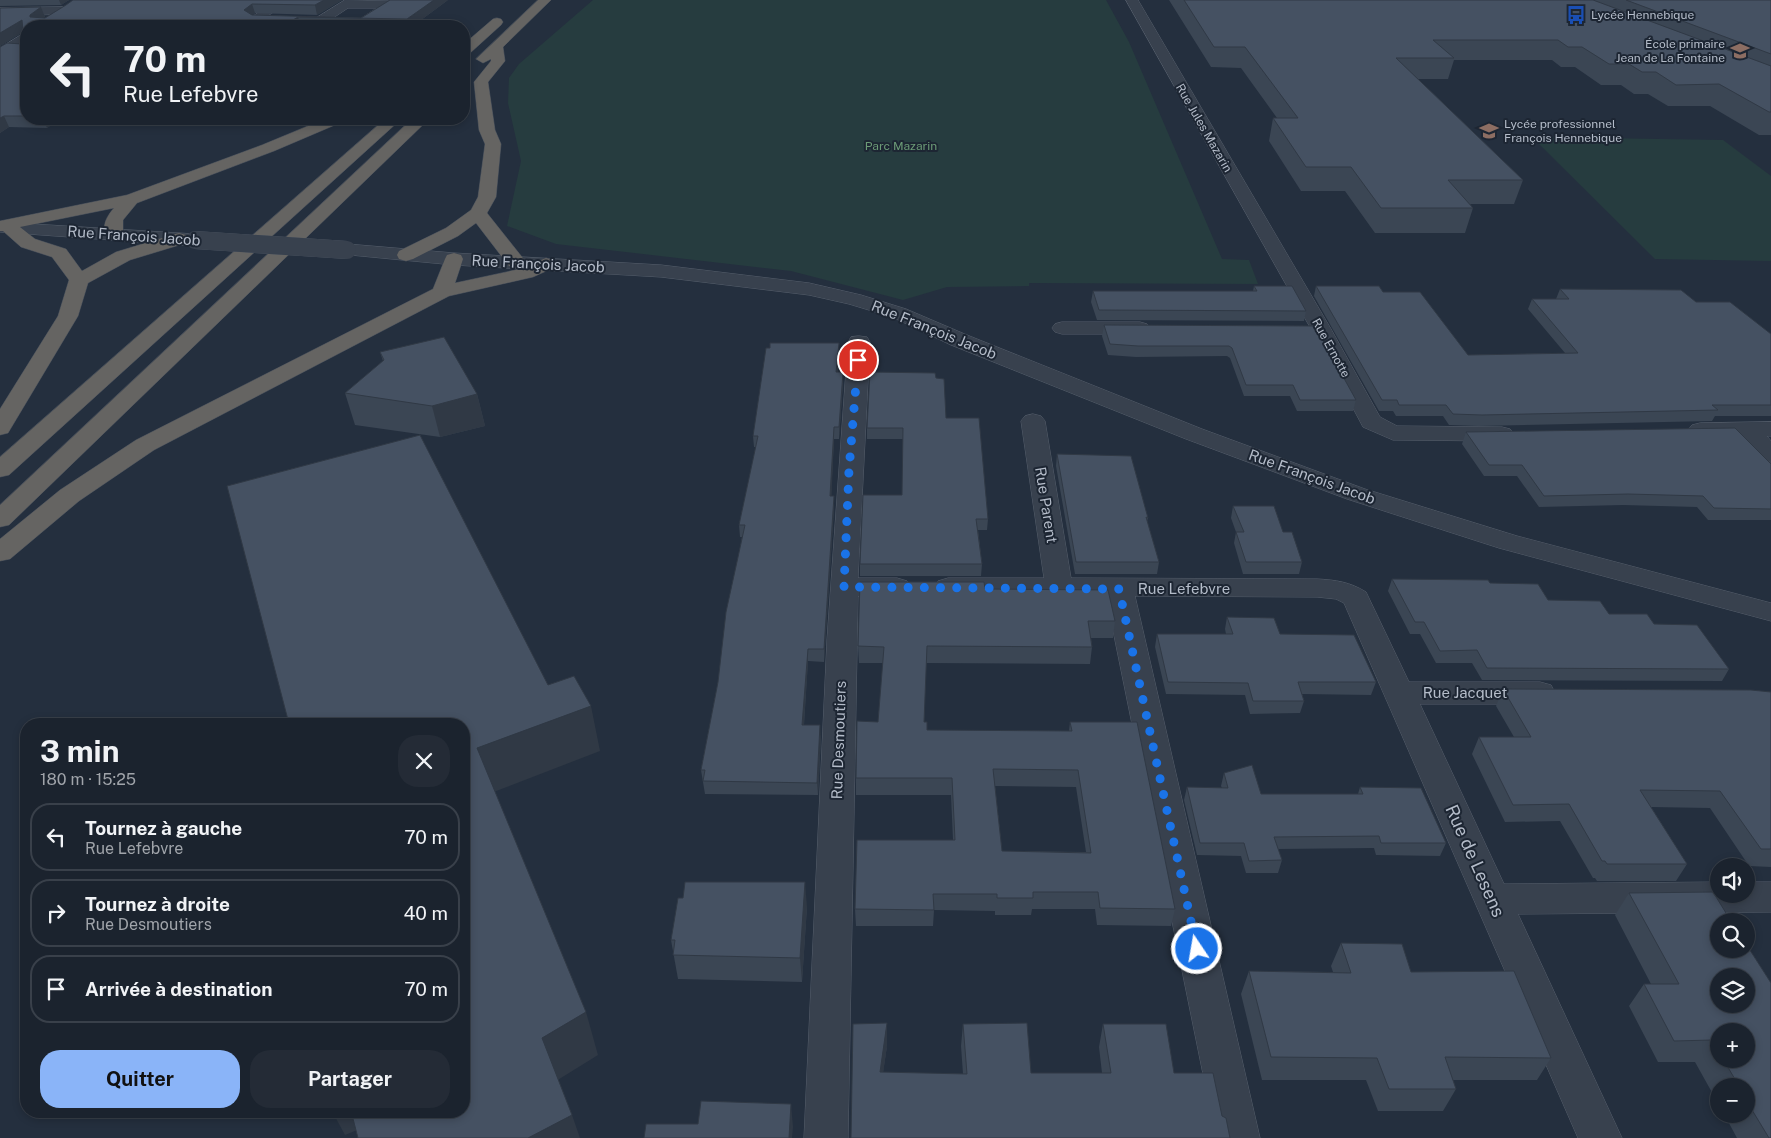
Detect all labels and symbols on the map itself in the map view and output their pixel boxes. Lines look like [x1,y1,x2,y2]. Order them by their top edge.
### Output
bus stop icon: Lycée Hennebique [1565,4,1587,26]
place label: Lycée Hennebique [1591,8,1694,22]
place label: École primaire Jean de La Fontaine [1616,37,1725,65]
school or university icon: École primaire Jean de La Fontaine [1729,40,1751,62]
street label: Rue Jules Mazarin [1173,81,1235,175]
place label: Lycée professionnel François Hennebique [1504,117,1622,145]
school or university icon: Lycée professionnel François Hennebique [1478,120,1500,142]
park label: Parc Mazarin [865,139,937,153]
street label: Rue François Jacob [67,222,201,249]
street label: Rue François Jacob [471,252,605,275]
street label: Rue François Jacob [869,297,999,362]
street label: Rue Ernotte [1309,316,1353,380]
pin [837,339,879,381]
street label: Rue François Jacob [1247,446,1378,507]
street label: Rue Parent [1032,466,1061,544]
street label: Rue Lefebvre [1138,580,1230,597]
street label: Rue Desmoutiers [828,680,849,800]
street label: Rue Jacquet [1423,684,1507,701]
street label: Rue de Lesens [1441,801,1510,920]
position arrow [1170,922,1222,974]

